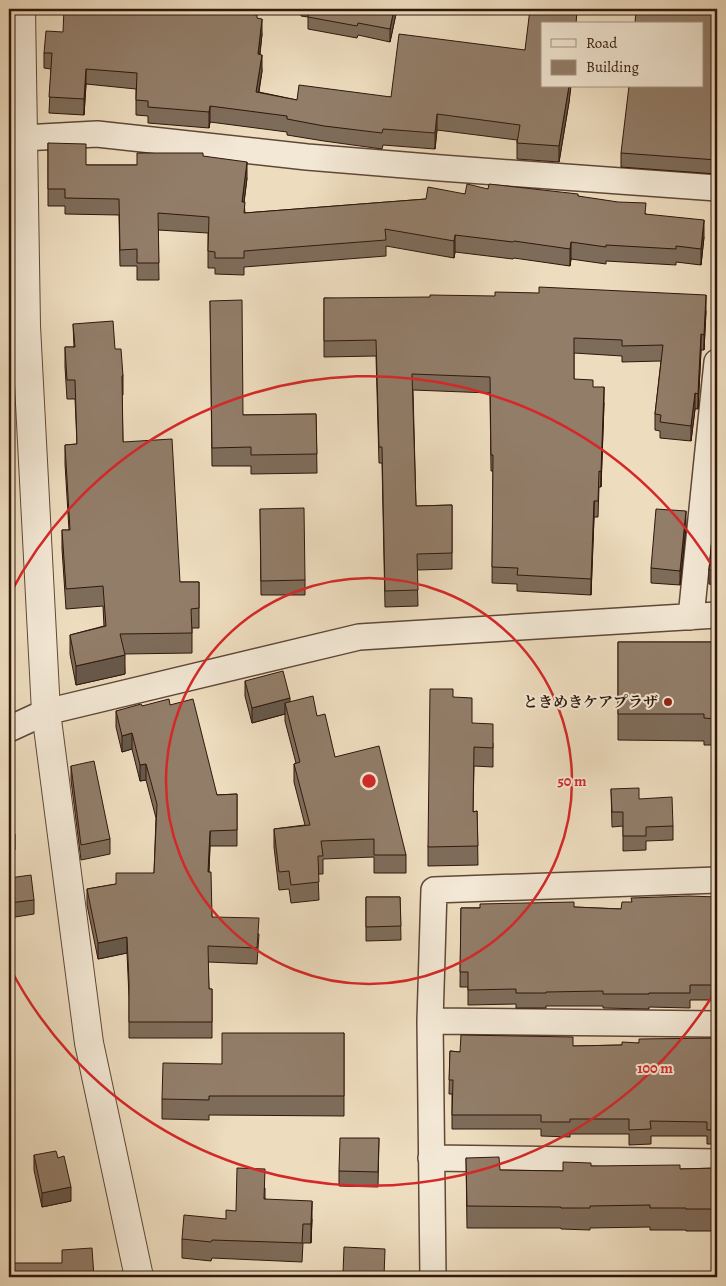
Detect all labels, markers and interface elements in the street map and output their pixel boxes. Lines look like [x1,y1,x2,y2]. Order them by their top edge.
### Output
legend [541,22,704,88]
text: Road [586,33,618,53]
text: Building [586,57,639,77]
place label: ときめきケアプラザ [523,692,658,712]
marker: ときめきケアプラザ [662,696,674,708]
text: 50 m [557,771,587,791]
centre of rings [360,772,378,790]
text: 100 m [637,1058,673,1078]

